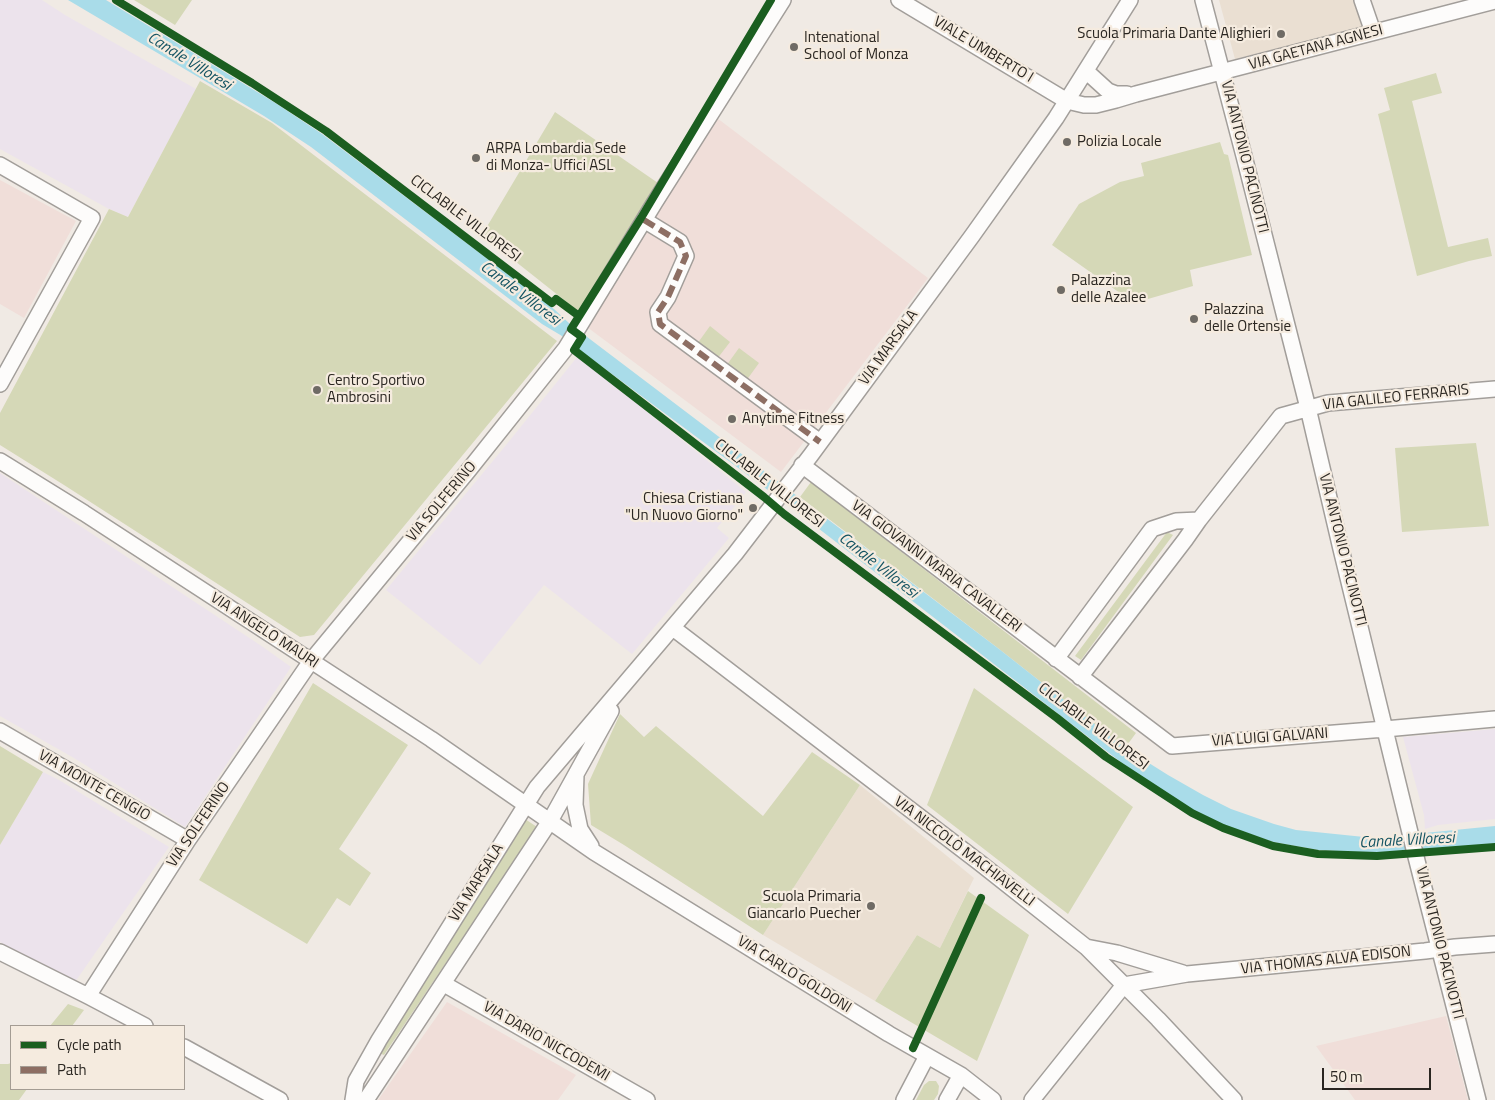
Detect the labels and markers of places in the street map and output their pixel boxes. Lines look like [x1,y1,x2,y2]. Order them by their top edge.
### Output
place label: Scuola Primaria Dante Alighieri [1077,25,1271,43]
marker: Scuola Primaria Dante Alighieri [1275,28,1287,40]
place label: Intenational School of Monza [804,29,908,64]
marker: Intenational School of Monza [788,41,800,53]
place label: Polizia Locale [1077,133,1162,151]
marker: Polizia Locale [1061,136,1073,148]
place label: ARPA Lombardia Sede di Monza- Uffici ASL [486,140,626,175]
marker: ARPA Lombardia Sede di Monza- Uffici ASL [470,152,482,164]
place label: Palazzina delle Azalee [1071,272,1146,307]
marker: Palazzina delle Azalee [1055,284,1067,296]
place label: Palazzina delle Ortensie [1204,301,1291,336]
marker: Palazzina delle Ortensie [1188,313,1200,325]
place label: Centro Sportivo Ambrosini [327,372,425,407]
marker: Centro Sportivo Ambrosini [311,384,323,396]
place label: Anytime Fitness [742,410,844,428]
marker: Anytime Fitness [726,413,738,425]
place label: Chiesa Cristiana "Un Nuovo Giorno" [625,490,743,525]
marker: Chiesa Cristiana "Un Nuovo Giorno" [747,502,759,514]
place label: Scuola Primaria Giancarlo Puecher [747,888,861,923]
marker: Scuola Primaria Giancarlo Puecher [865,900,877,912]

